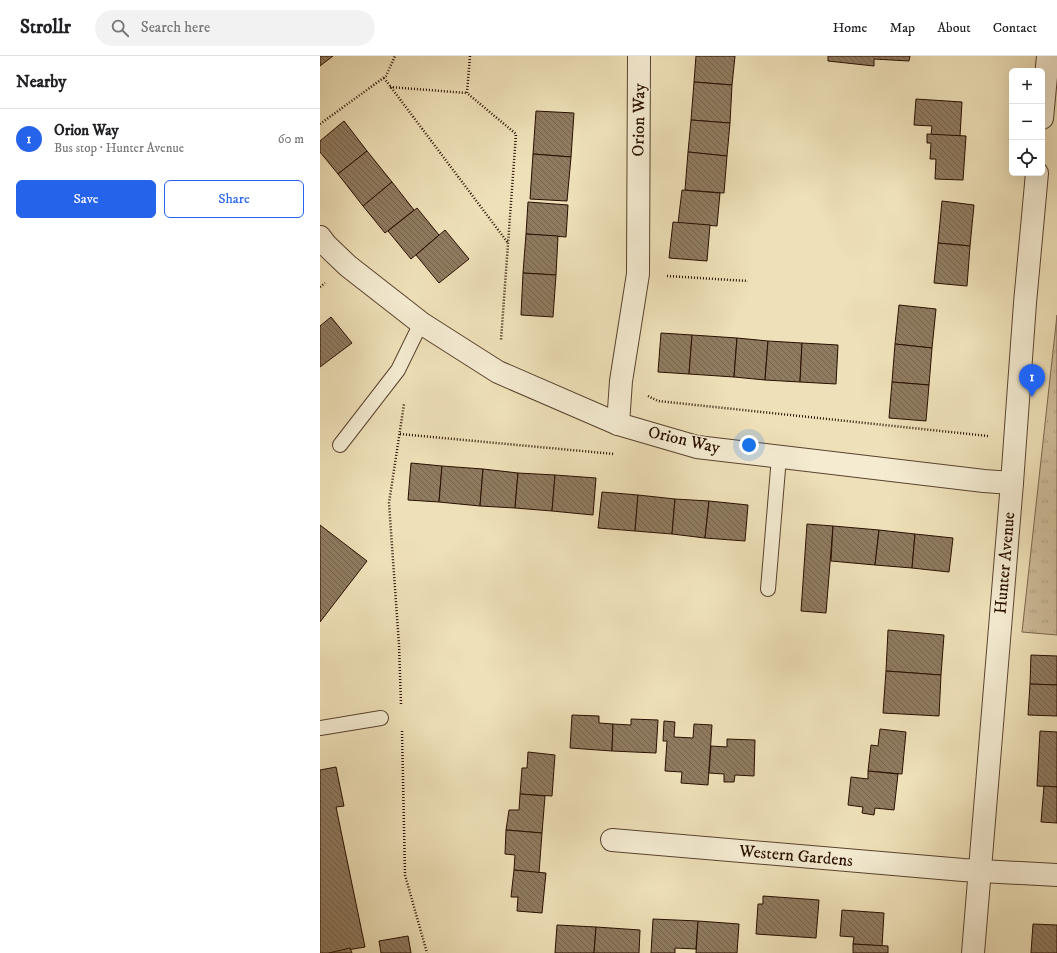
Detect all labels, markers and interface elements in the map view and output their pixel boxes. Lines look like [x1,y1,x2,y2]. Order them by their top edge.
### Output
search box [95,10,375,46]
text: Strollr [20,16,71,39]
icon: search [109,17,131,39]
text: Search here [141,18,210,37]
text: Home [833,19,867,37]
text: Map [889,19,915,37]
text: About [937,19,971,37]
text: Contact [993,19,1037,37]
map controls [1009,68,1045,176]
button: + [1009,68,1045,104]
text: Nearby [16,71,66,93]
street label: Orion Way [627,82,651,157]
button: − [1009,104,1045,140]
text: Orion Way [54,121,119,140]
text: 1 [27,131,31,147]
text: 60 m [278,131,304,147]
text: Bus stop · Hunter Avenue [54,140,184,156]
button: locate [1009,140,1045,176]
button: Save [16,180,156,218]
button: Share [164,180,304,218]
pin: 1 [1019,364,1045,397]
street label: Orion Way [646,421,723,459]
your location [739,435,759,455]
street label: Hunter Avenue [990,511,1020,615]
street label: Western Gardens [737,840,854,872]

